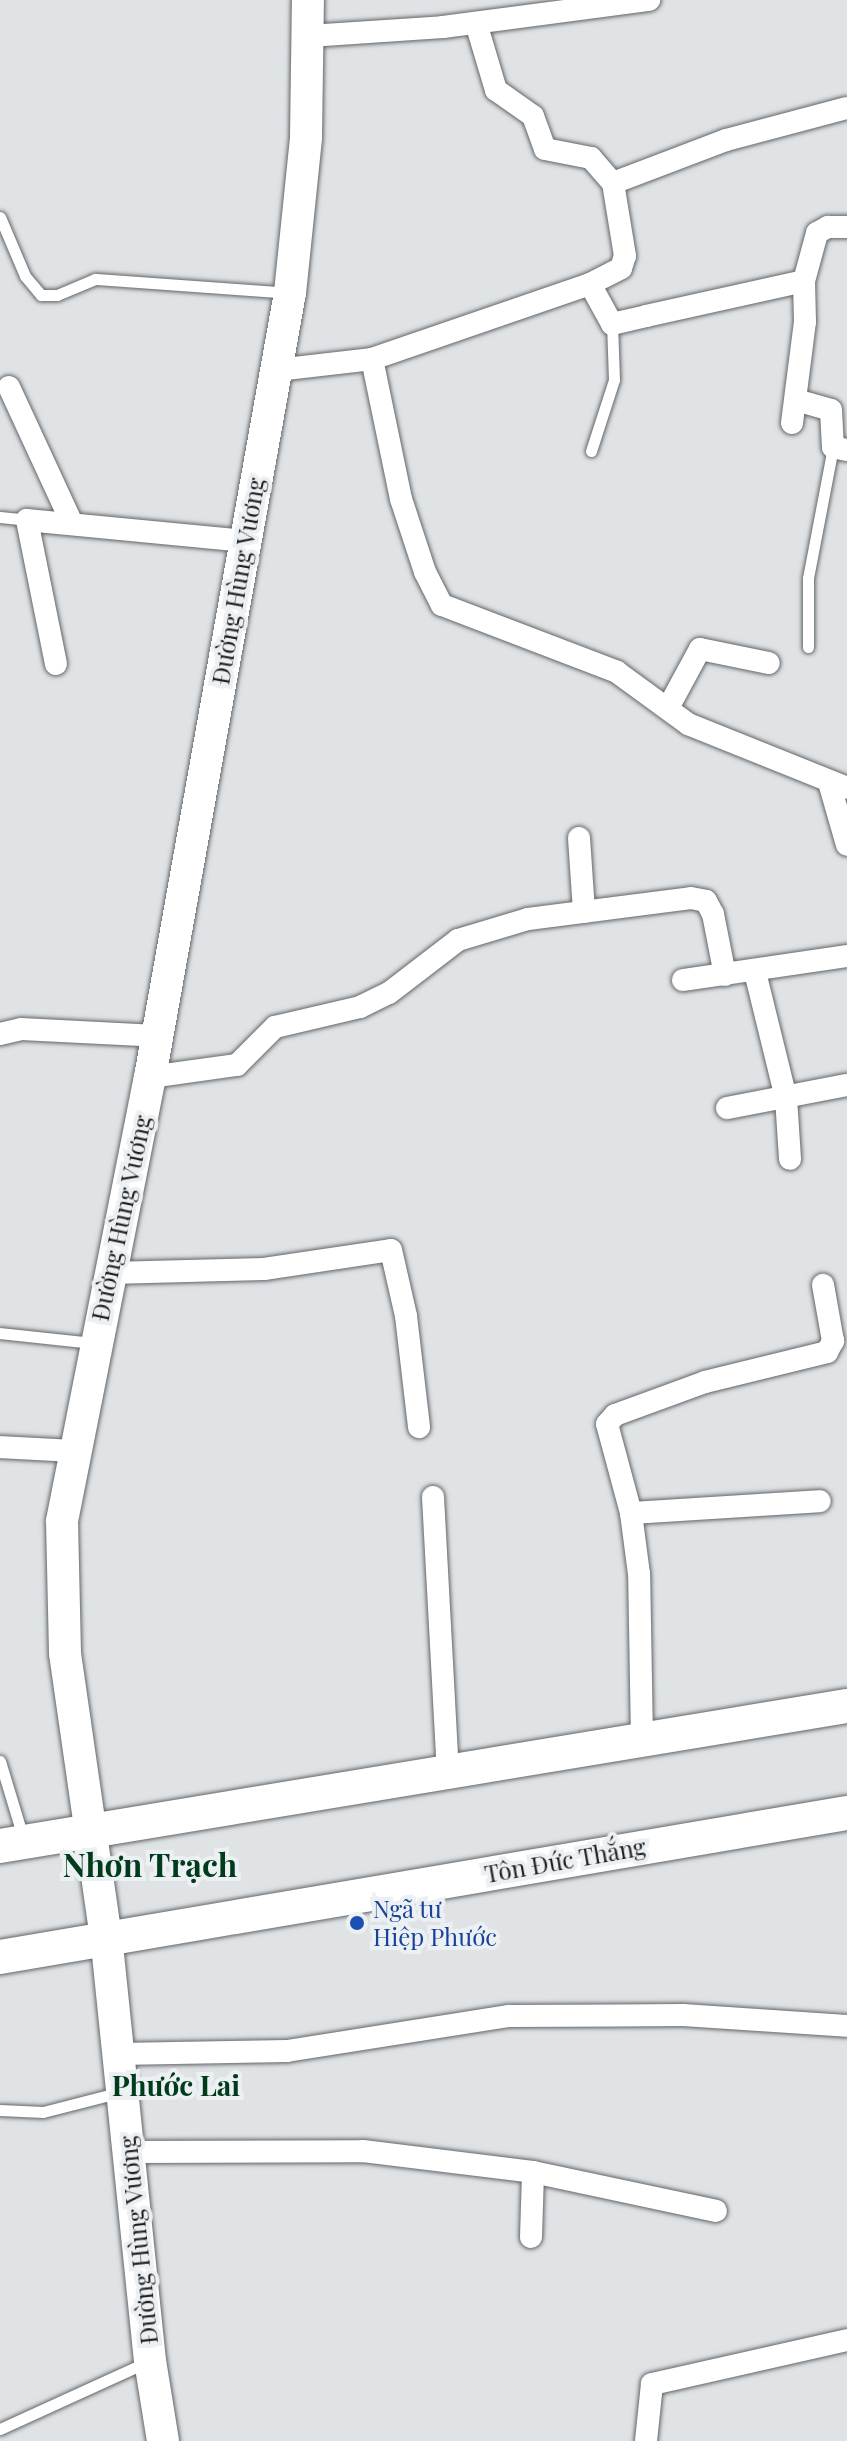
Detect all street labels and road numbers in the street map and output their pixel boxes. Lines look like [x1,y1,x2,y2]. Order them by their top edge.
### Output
street label: Đường Hùng Vương [206,475,270,687]
street label: Đường Hùng Vương [85,1112,157,1324]
street label: Tôn Đức Thắng [482,1832,648,1888]
street label: Đường Hùng Vương [113,2134,163,2346]

